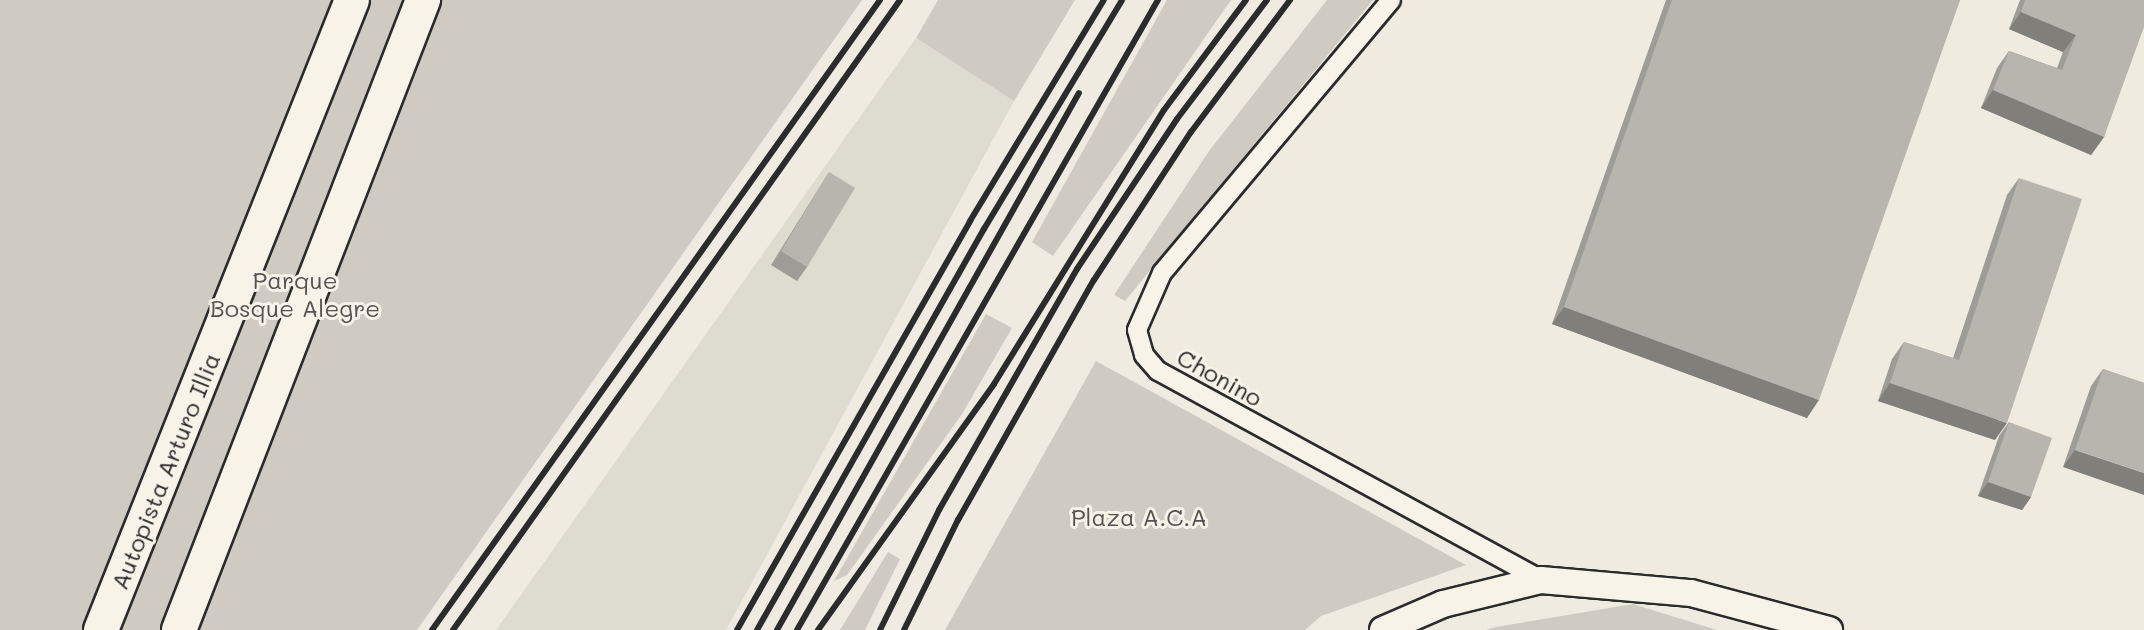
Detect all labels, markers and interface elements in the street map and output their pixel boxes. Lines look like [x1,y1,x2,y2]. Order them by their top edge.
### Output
park label: Parque Bosque Alegre [210,266,380,322]
street label: Chonino [1172,342,1268,412]
street label: Autopista Arturo Illia [104,348,226,594]
park label: Plaza A.C.A [1071,503,1207,531]

